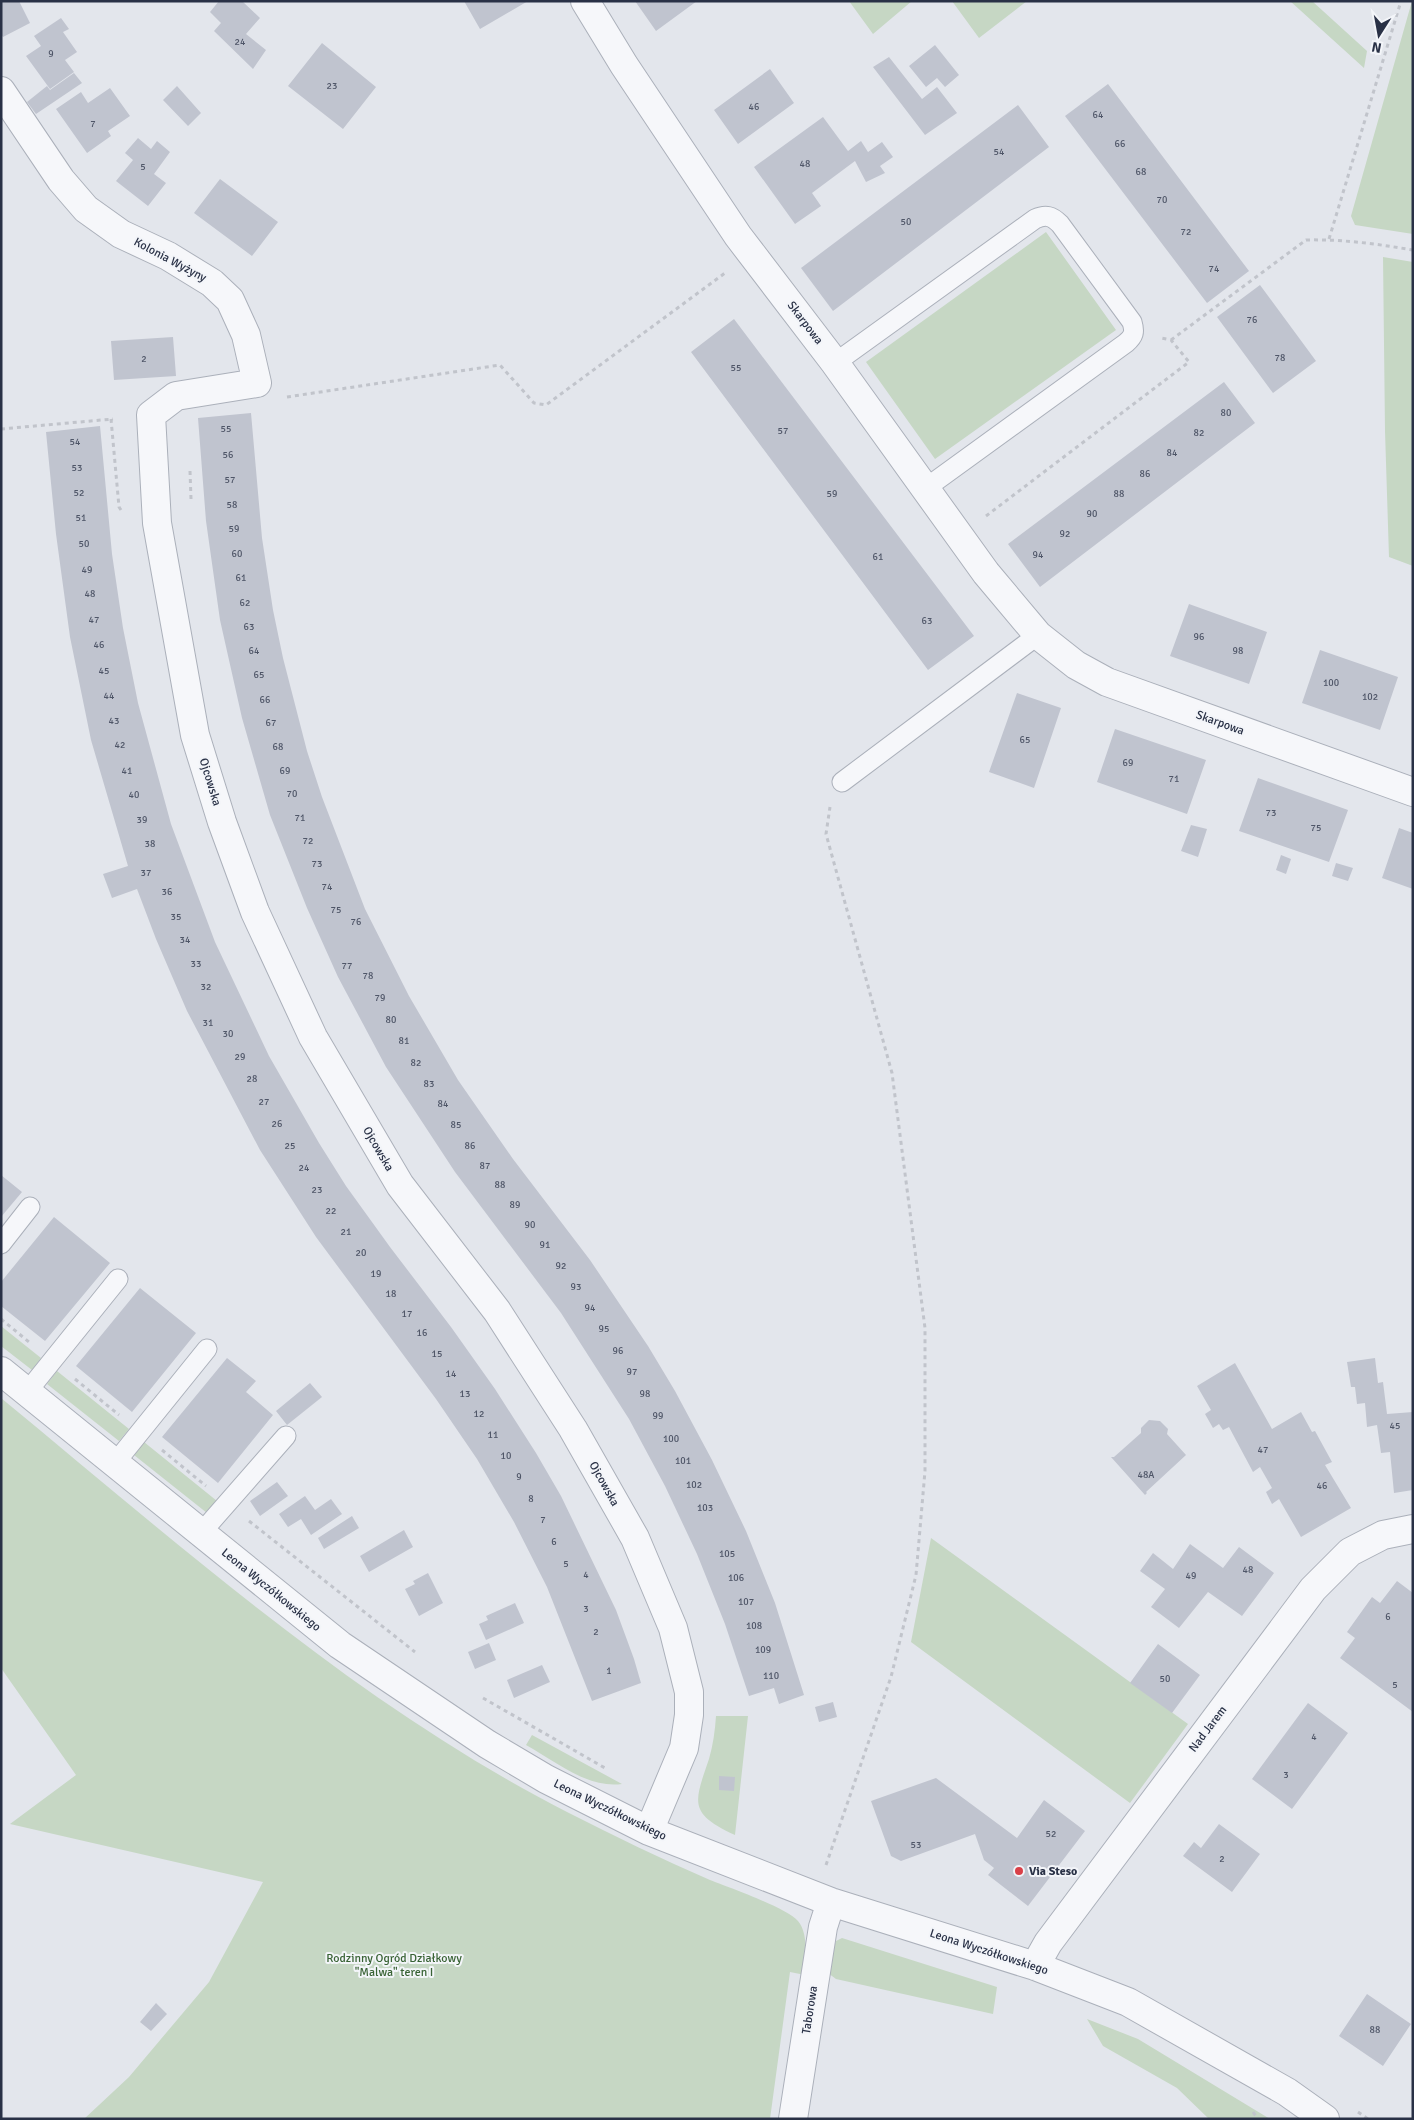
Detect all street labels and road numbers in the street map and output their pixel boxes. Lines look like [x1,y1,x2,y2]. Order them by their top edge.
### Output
street label: Kolonia Wyżyny [131,235,209,286]
street label: Skarpowa [784,298,826,348]
street label: Skarpowa [1194,707,1246,739]
street label: Ojcowska [196,756,224,808]
street label: Ojcowska [359,1124,397,1174]
street label: Ojcowska [586,1459,622,1509]
street label: Leona Wyczółkowskiego [218,1545,324,1635]
street label: Nad Jarem [1186,1703,1230,1755]
street label: Leona Wyczółkowskiego [551,1776,669,1844]
street label: Leona Wyczółkowskiego [928,1926,1050,1978]
street label: Taborowa [799,1985,821,2035]

